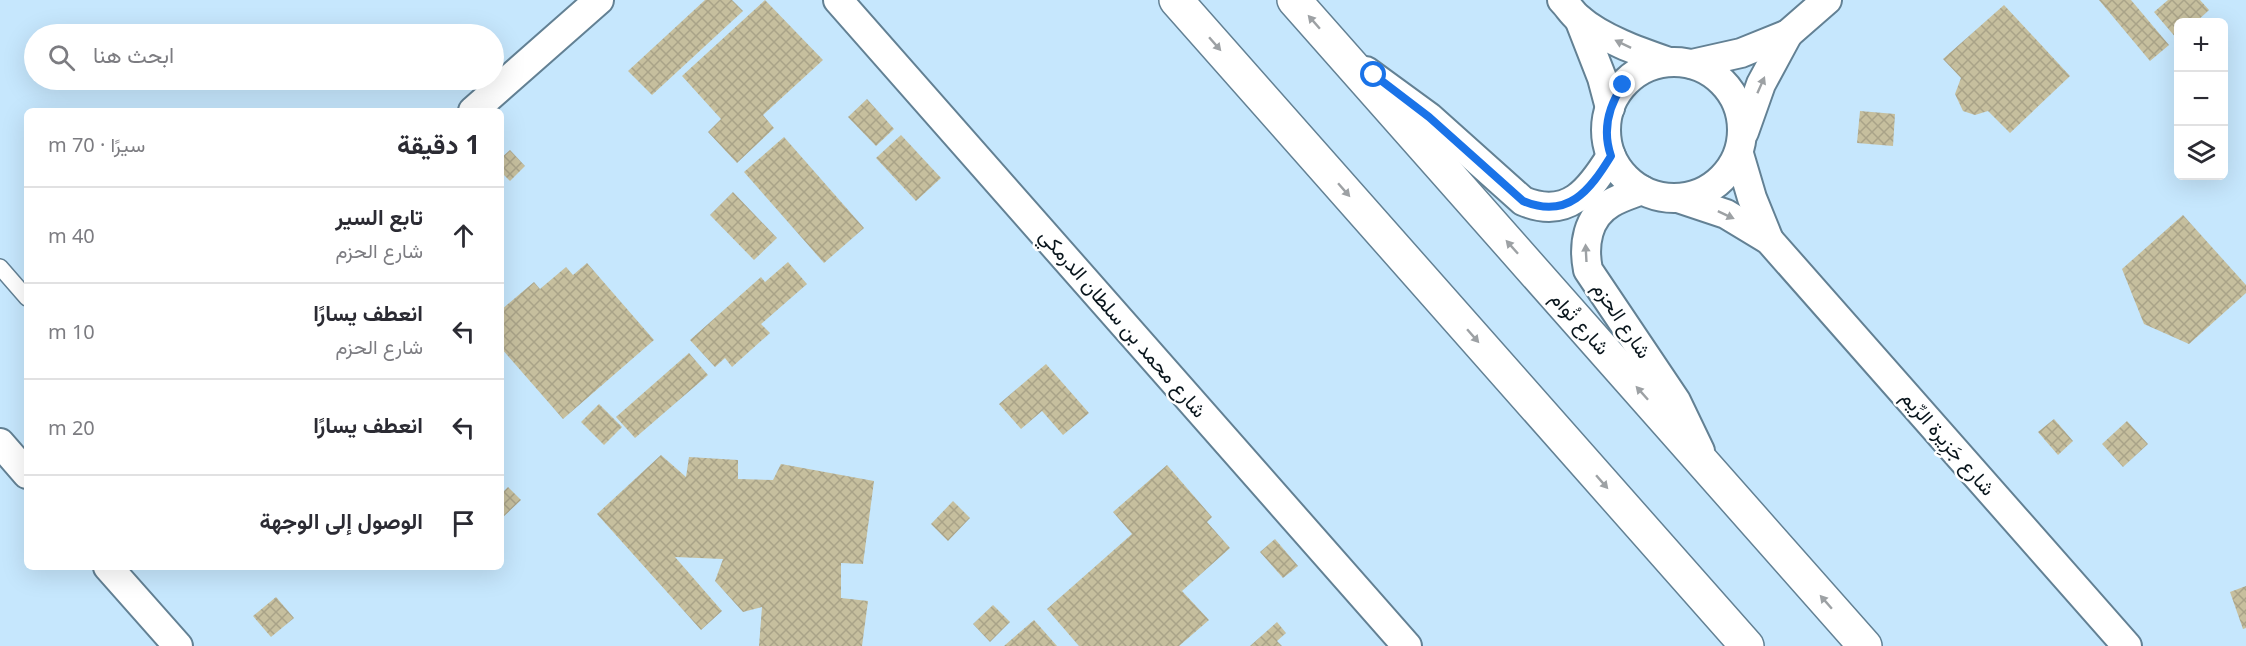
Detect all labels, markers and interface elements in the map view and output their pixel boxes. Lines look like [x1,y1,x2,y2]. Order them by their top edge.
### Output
one-way arrow [1308,15,1321,30]
map controls [2174,18,2228,180]
button: + [2174,18,2228,72]
search box [24,24,504,90]
one-way arrow [1208,36,1221,51]
text: ابحث هنا [93,39,174,69]
one-way arrow [1614,39,1631,48]
icon: search [45,41,78,74]
route start [1360,61,1386,87]
route end [1609,71,1635,97]
button: − [2174,72,2228,126]
one-way arrow [1756,75,1766,93]
text: 1 دقيقة [397,126,480,162]
button: layers [2174,126,2228,180]
text: سيرًا · 70 m [48,131,145,158]
one-way arrow [1337,182,1350,197]
text: تابع السير [335,201,423,231]
one-way arrow [1717,210,1734,219]
icon: ahead [447,219,480,252]
text: 40 m [48,222,95,249]
street label: شارع محمد بن سلطان الدرمكي [1031,222,1213,426]
text: شارع الحزم [335,237,423,264]
one-way arrow [1506,240,1519,255]
one-way arrow [1582,243,1591,262]
street label: شارع الحزم [1586,276,1658,364]
street label: شارع تُوام [1544,285,1616,361]
text: انعطف يسارًا [313,297,423,327]
icon: left [447,315,480,348]
text: 10 m [48,318,95,345]
one-way arrow [1466,328,1479,343]
text: شارع الحزم [335,333,423,360]
street label: شارع جَزِيرة الرِّيم [1893,384,2002,503]
one-way arrow [1636,386,1649,401]
text: انعطف يسارًا [313,409,423,439]
icon: left [447,411,480,444]
text: 20 m [48,414,95,441]
one-way arrow [1595,474,1608,489]
text: الوصول إلى الوجهة [259,505,423,535]
icon: arrive [447,507,480,540]
one-way arrow [1820,595,1833,610]

